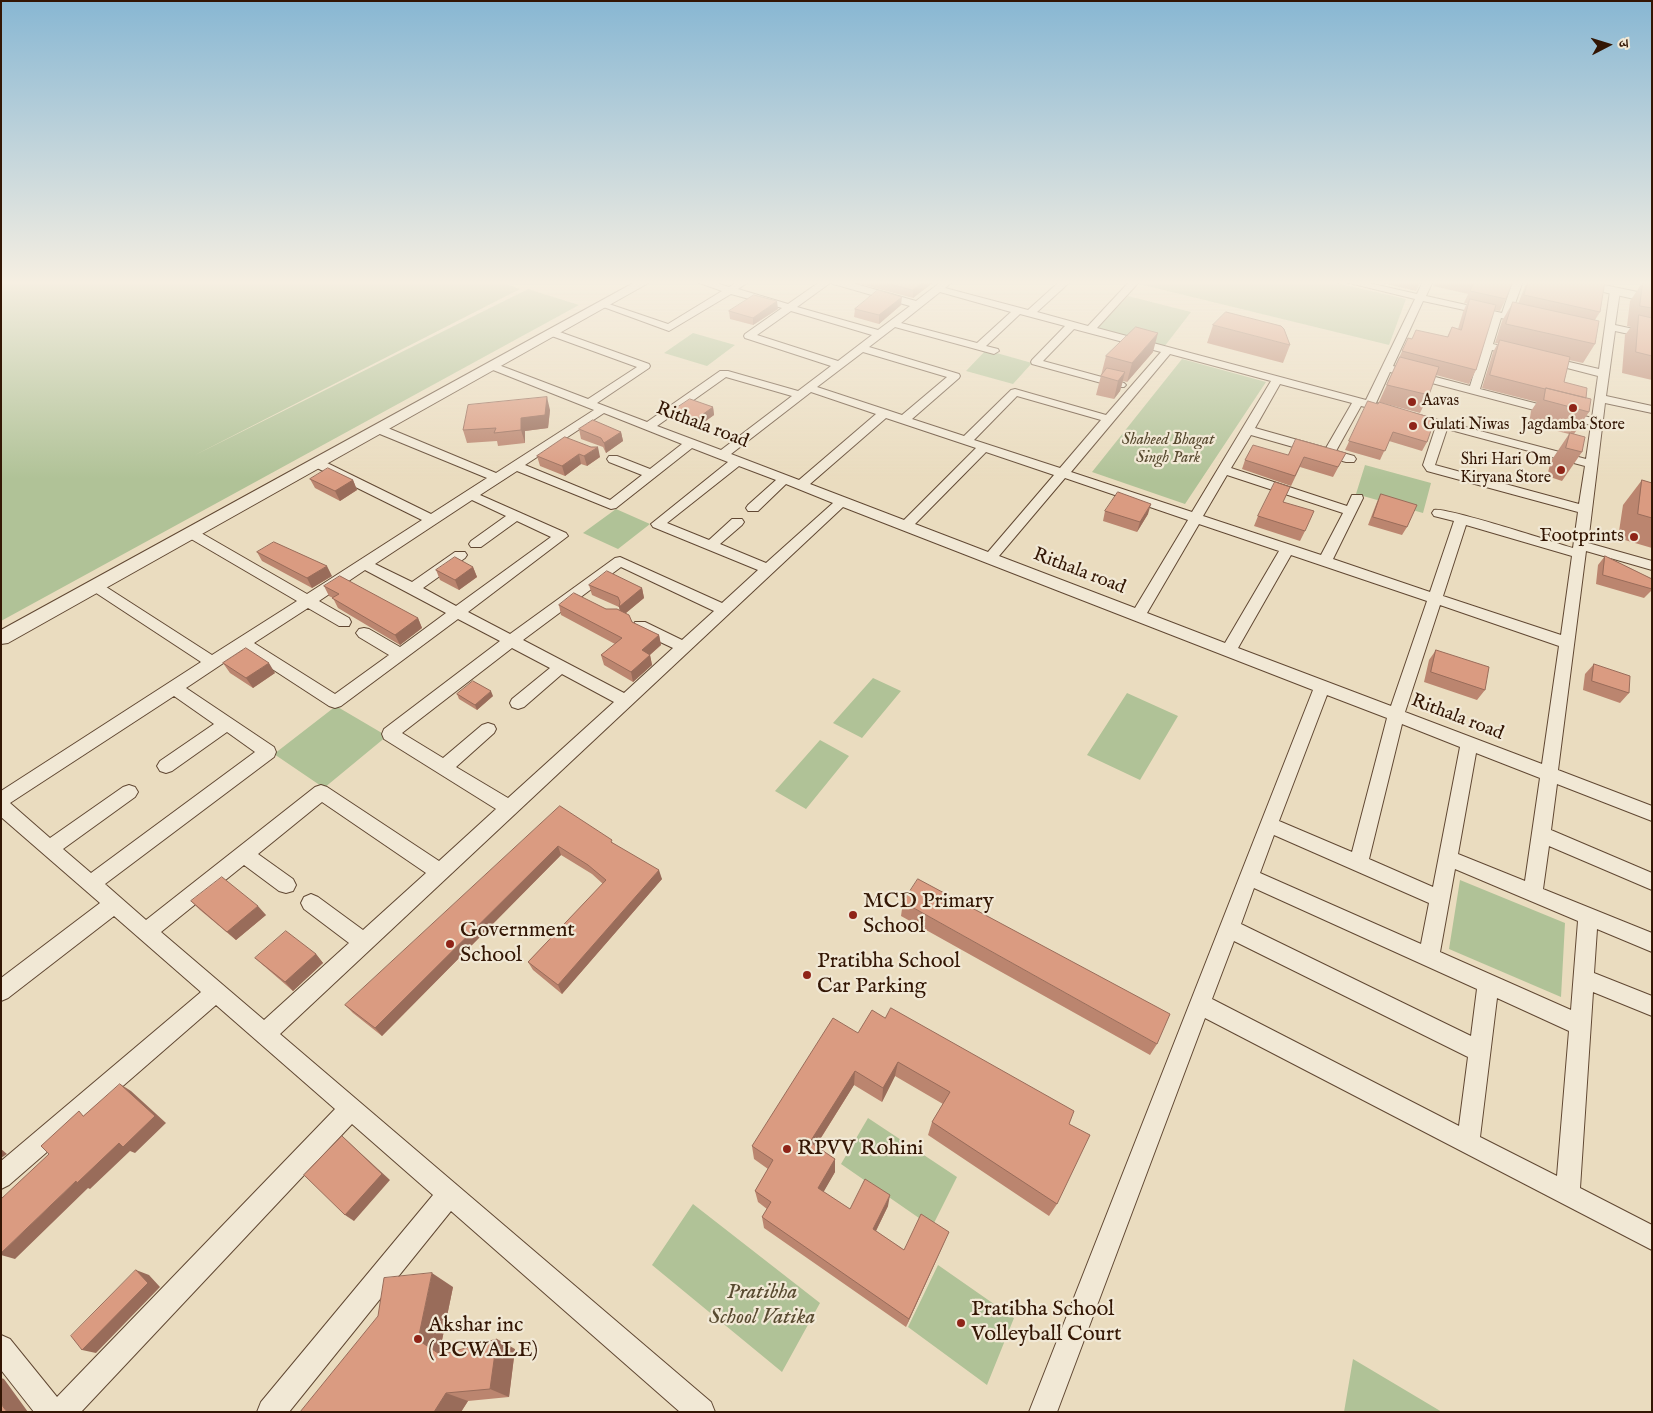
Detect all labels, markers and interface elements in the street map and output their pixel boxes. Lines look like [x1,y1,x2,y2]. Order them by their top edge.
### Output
north arrow [1583,20,1633,70]
text: उ [1614,39,1632,48]
place label: Aavas [1422,392,1459,412]
marker: Aavas [1406,396,1418,408]
street label: Rithala road [652,398,752,454]
marker: Jagdamba Store [1567,402,1579,414]
place label: Gulati Niwas [1423,416,1509,436]
place label: Jagdamba Store [1521,416,1625,436]
marker: Gulati Niwas [1407,420,1419,432]
park label: Shaheed Bhagat Singh Park [1122,431,1214,469]
place label: Shri Hari Om Kiryana Store [1460,451,1551,489]
marker: Shri Hari Om Kiryana Store [1555,464,1567,476]
place label: Footprints [1540,526,1624,548]
marker: Footprints [1628,531,1640,543]
street label: Rithala road [1029,544,1129,600]
street label: Rithala road [1407,690,1507,746]
place label: MCD Primary School [863,889,994,940]
marker: MCD Primary School [847,909,859,921]
place label: Government School [460,918,575,969]
marker: Government School [444,938,456,950]
place label: Pratibha School Car Parking [817,949,960,1000]
marker: Pratibha School Car Parking [801,969,813,981]
place label: RPVV Rohini [797,1136,924,1162]
marker: RPVV Rohini [781,1143,793,1155]
park label: Pratibha School Vatika [709,1280,815,1332]
place label: Pratibha School Volleyball Court [971,1297,1122,1348]
place label: Akshar inc ( PCWALE) [428,1313,538,1364]
marker: Pratibha School Volleyball Court [955,1317,967,1329]
marker: Akshar inc ( PCWALE) [412,1333,424,1345]

